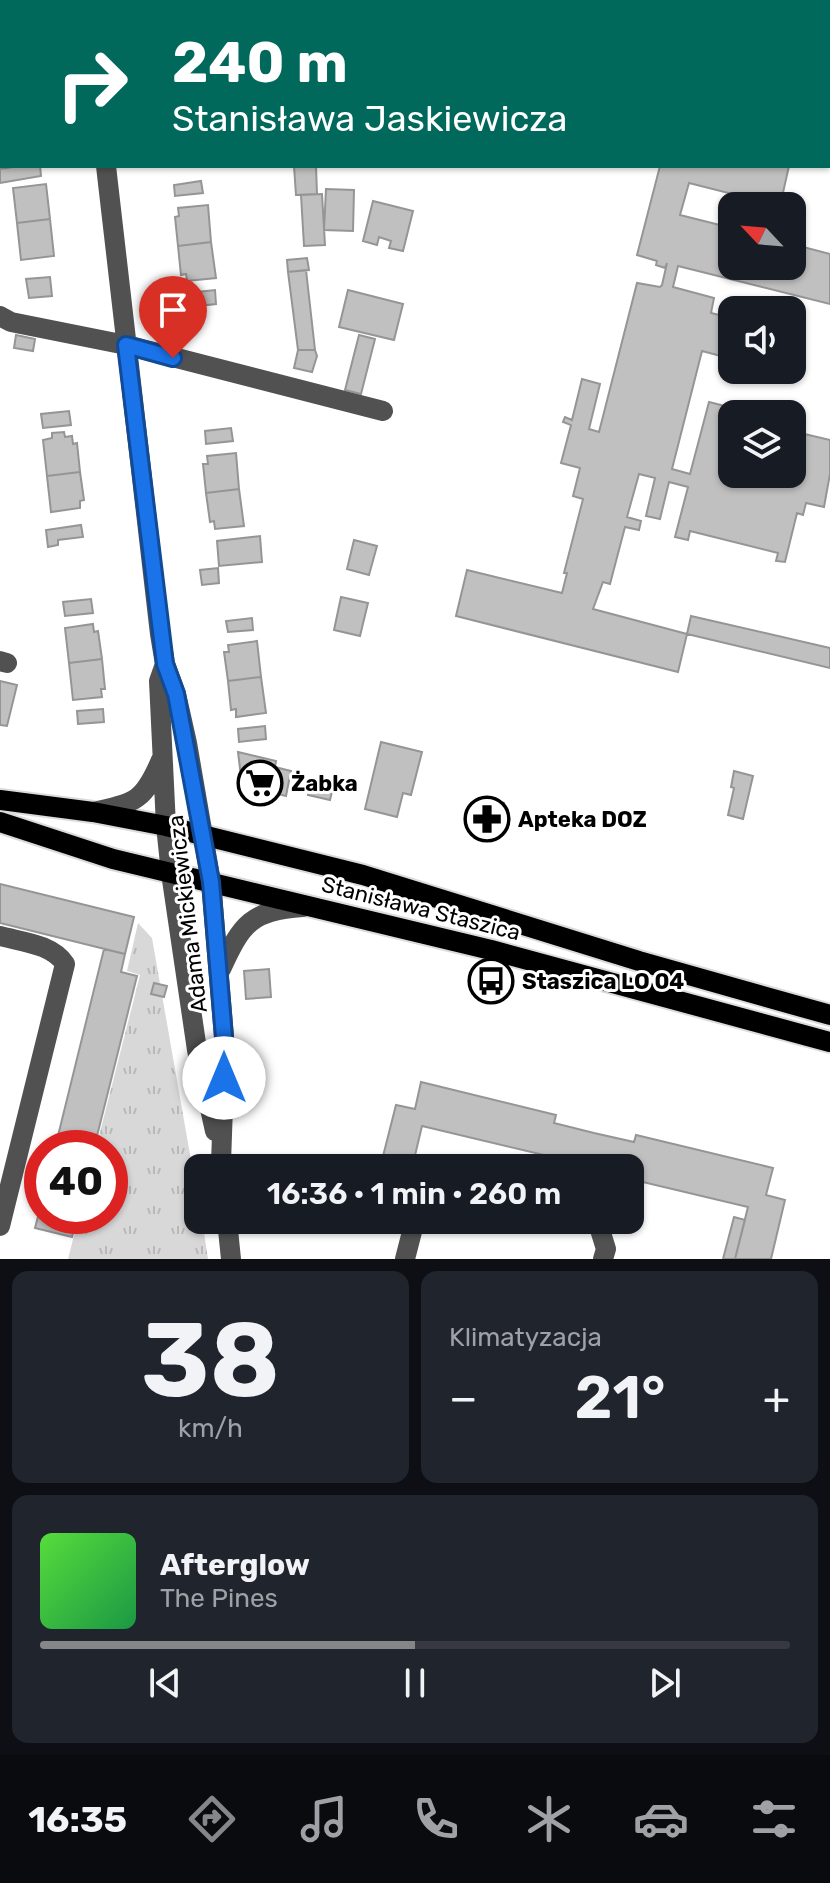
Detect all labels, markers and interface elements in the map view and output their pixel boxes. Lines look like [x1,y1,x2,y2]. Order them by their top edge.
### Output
text: 240 m [172,30,348,96]
icon: right [40,32,144,136]
text: Stanisława Jaskiewicza [172,97,567,140]
north arrow [718,192,806,280]
map controls [718,192,806,488]
pin [139,276,207,358]
icon: arrive [151,288,195,332]
button: sound [718,296,806,384]
button: layers [718,400,806,488]
supermarket icon: Żabka [236,759,284,807]
place label: Żabka [291,770,358,797]
pharmacy icon: Apteka DOZ [463,795,511,843]
place label: Apteka DOZ [518,806,647,833]
street label: Adama Mickiewicza [162,814,213,1014]
street label: Stanisława Staszica [319,871,523,946]
bus stop icon: Staszica LO 04 [467,957,515,1005]
place label: Staszica LO 04 [522,968,684,995]
position arrow [182,1036,266,1120]
speed limit sign: 40 [24,1130,128,1234]
text: 16:36 · 1 min · 260 m [267,1176,561,1212]
text: 38 [141,1299,280,1422]
text: Klimatyzacja [449,1322,602,1353]
text: 21° [575,1362,666,1433]
text: − [449,1372,478,1424]
text: + [763,1372,790,1424]
text: km/h [178,1413,243,1444]
text: Afterglow [160,1547,310,1583]
text: The Pines [160,1583,278,1614]
icon: previous [143,1661,187,1705]
icon: pause [393,1661,437,1705]
icon: next [643,1661,687,1705]
icon: directions [184,1791,240,1847]
icon: music [296,1791,352,1847]
icon: phone [408,1791,464,1847]
icon: climate [521,1791,577,1847]
icon: car [633,1791,689,1847]
icon: filters [746,1791,802,1847]
text: 16:35 [28,1798,127,1841]

